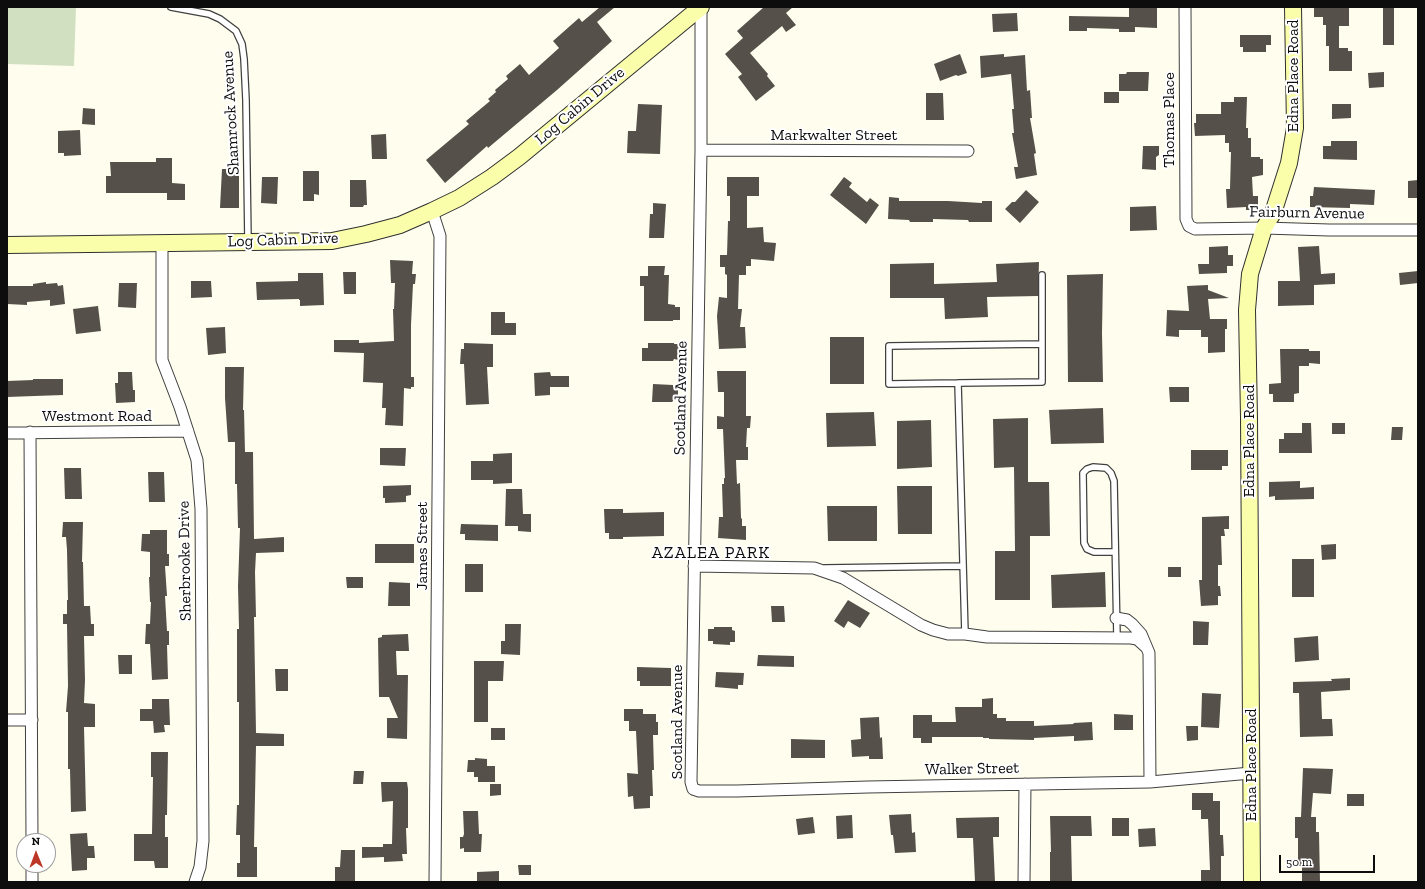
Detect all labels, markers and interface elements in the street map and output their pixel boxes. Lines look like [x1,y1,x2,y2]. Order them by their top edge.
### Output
street label: Edna Place Road [1283,20,1303,132]
street label: Shamrock Avenue [218,51,244,175]
street label: Log Cabin Drive [531,63,629,149]
street label: Thomas Place [1159,72,1179,168]
street label: Markwalter Street [771,125,897,145]
street label: Fairburn Avenue [1249,202,1365,224]
street label: Log Cabin Drive [227,228,339,252]
street label: Scotland Avenue [670,341,692,455]
street label: Edna Place Road [1239,385,1259,497]
street label: Westmont Road [42,406,152,426]
street label: Sherbrooke Drive [174,501,196,621]
street label: James Street [412,502,432,590]
district label: AZALEA PARK [652,543,770,563]
street label: Scotland Avenue [667,665,687,779]
street label: Edna Place Road [1241,709,1261,821]
street label: Walker Street [925,759,1019,779]
north arrow [16,833,56,873]
text: N [31,835,40,848]
scale bar [1281,847,1377,873]
text: 50 m [1286,855,1312,869]

